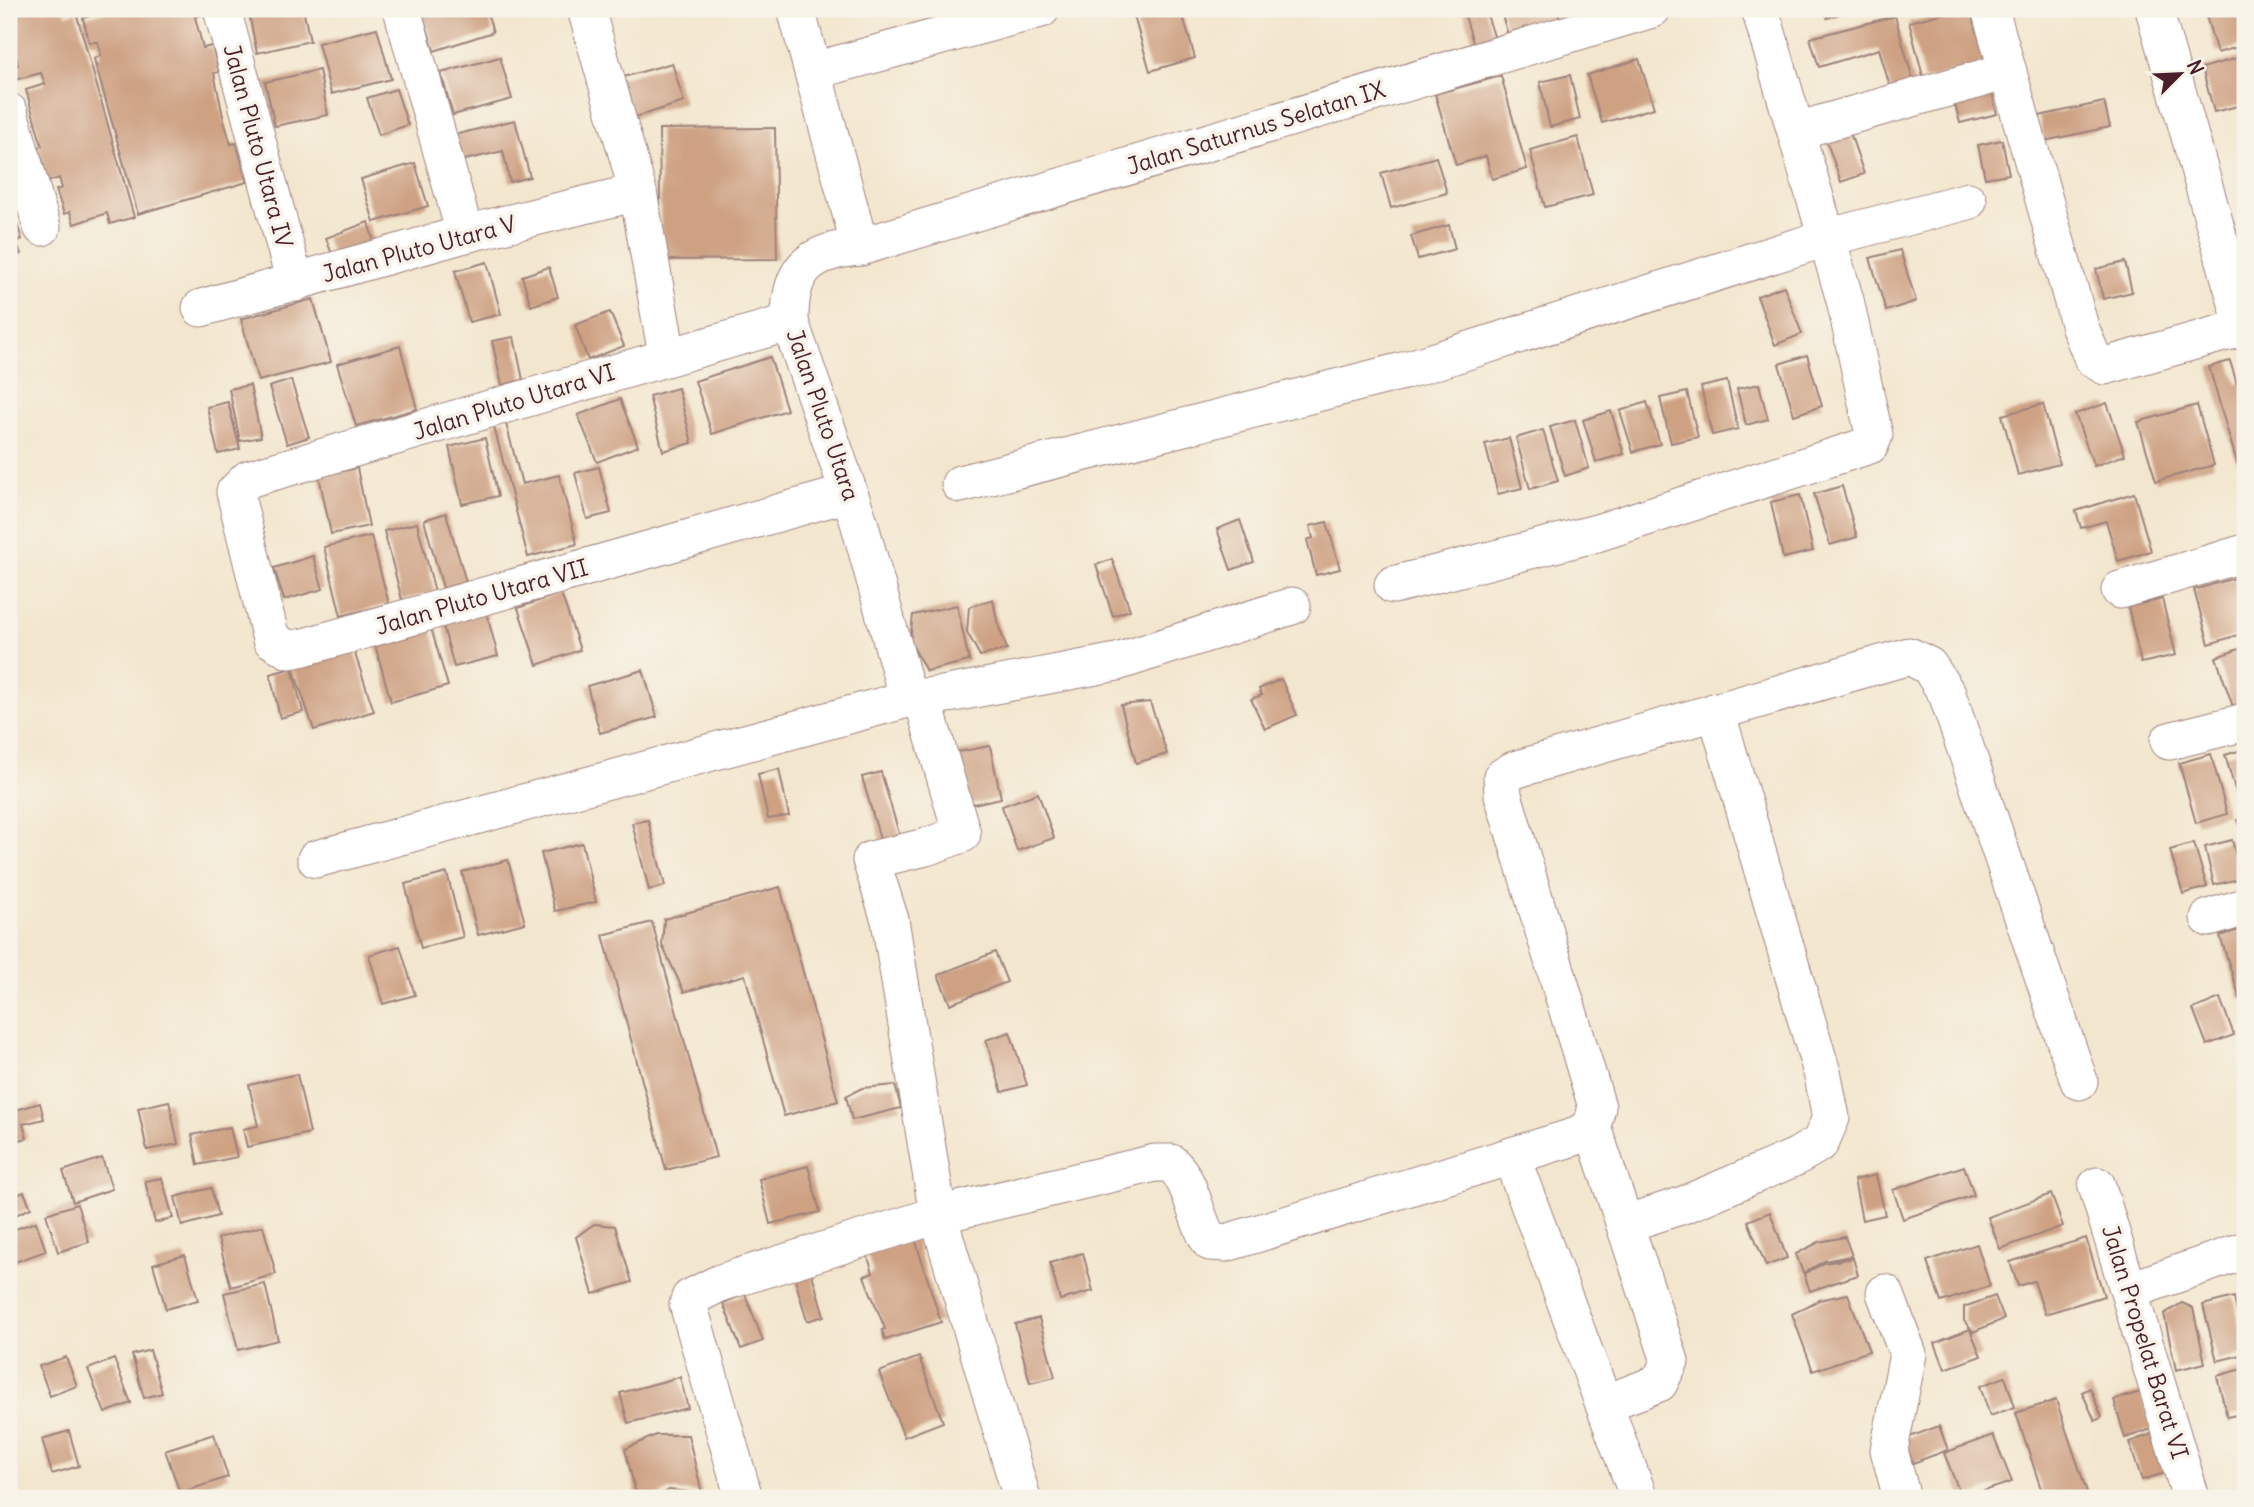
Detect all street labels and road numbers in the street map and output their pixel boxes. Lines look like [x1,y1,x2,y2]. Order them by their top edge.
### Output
street label: Jalan Pluto Utara IV [217,41,300,251]
street label: Jalan Saturnus Selatan IX [1123,74,1389,181]
street label: Jalan Pluto Utara V [319,209,519,288]
street label: Jalan Pluto Utara [781,325,866,504]
street label: Jalan Pluto Utara VI [410,357,618,446]
street label: Jalan Pluto Utara VII [373,552,591,641]
street label: Jalan Propelat Barat VI [2096,1221,2195,1462]

